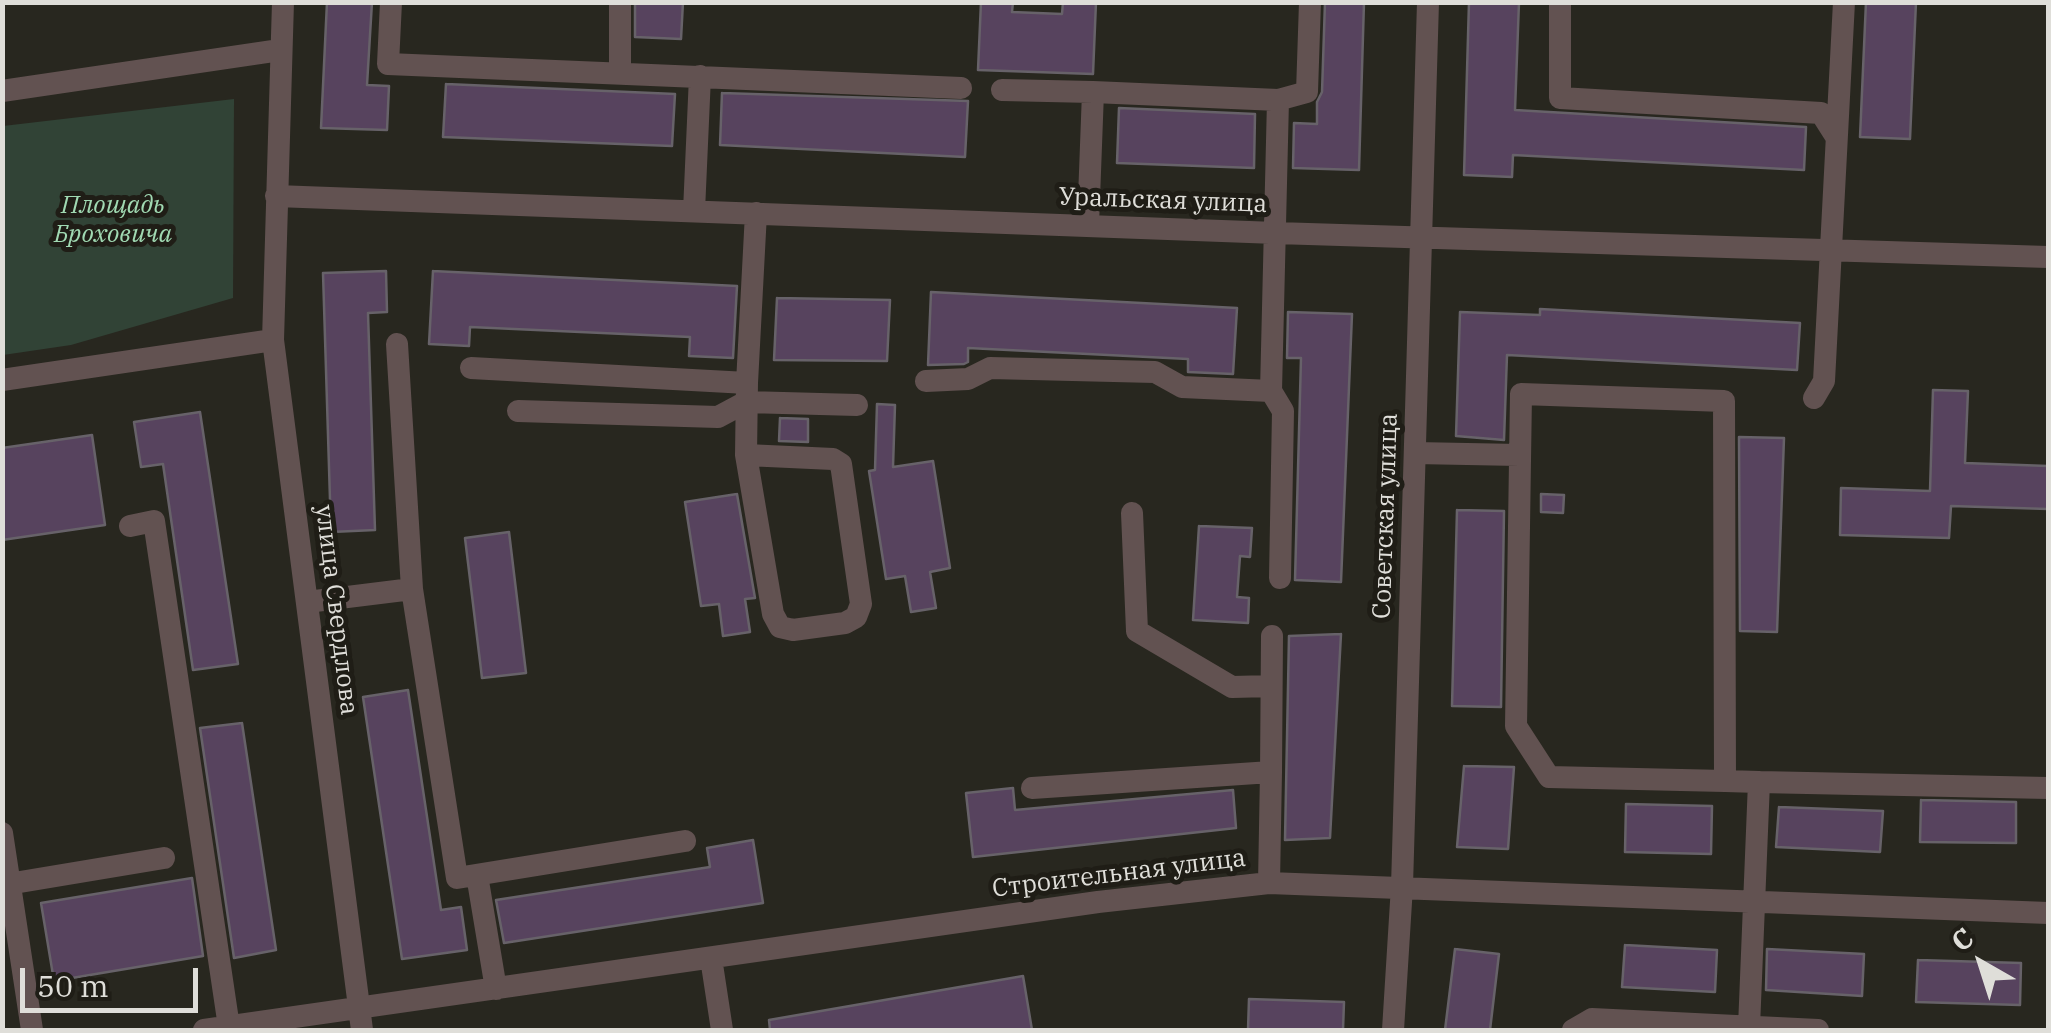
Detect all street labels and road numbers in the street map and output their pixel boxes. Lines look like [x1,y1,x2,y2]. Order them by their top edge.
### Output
street label: Уральская улица [1058,182,1268,220]
street label: Советская улица [1367,413,1405,619]
street label: улица Свердлова [308,503,364,717]
street label: Строительная улица [991,844,1247,904]

